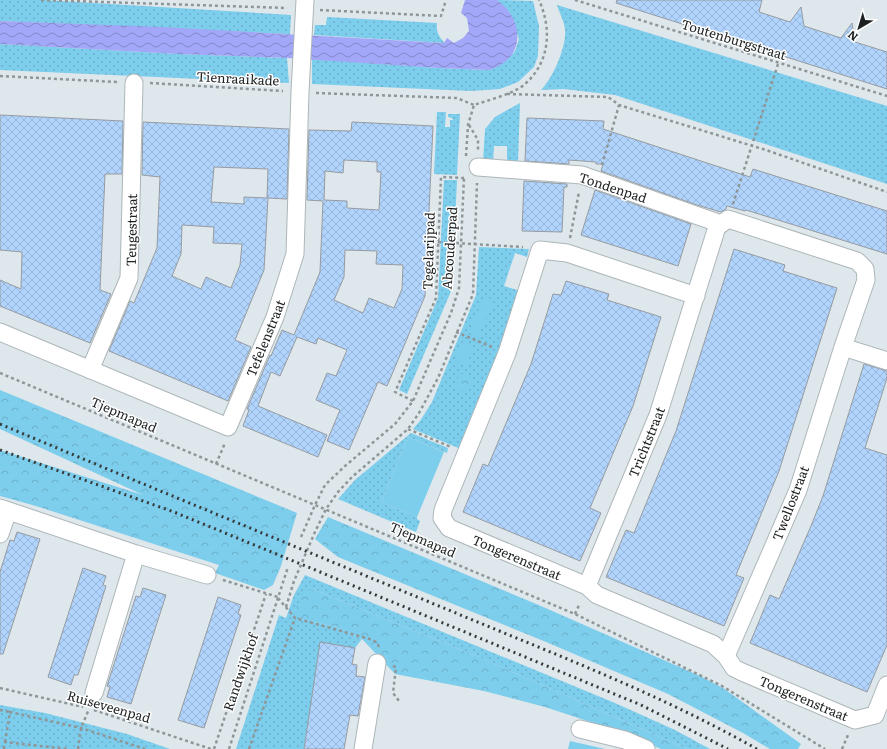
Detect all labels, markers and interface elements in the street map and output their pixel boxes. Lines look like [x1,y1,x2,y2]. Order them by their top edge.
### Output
north arrow [839,8,879,48]
street label: Toutenburgstraat [679,14,790,64]
text: N [844,28,861,46]
street label: Tienraaikade [196,66,280,90]
street label: Tondenpad [577,167,650,207]
street label: Teugestraat [121,193,141,267]
street label: Abcouderpad [437,206,461,290]
street label: Tegelarijpad [417,212,439,290]
street label: Tefelenstraat [241,296,289,380]
street label: Tjepmapad [88,391,160,437]
street label: Trichtstraat [623,403,669,480]
street label: Twellostraat [767,462,813,543]
street label: Tjepmapad [387,516,459,562]
street label: Tongerenstraat [469,530,565,585]
street label: Randwijkhof [218,630,262,713]
street label: Tongerenstraat [756,671,852,726]
street label: Ruiseveenpad [65,685,153,727]

